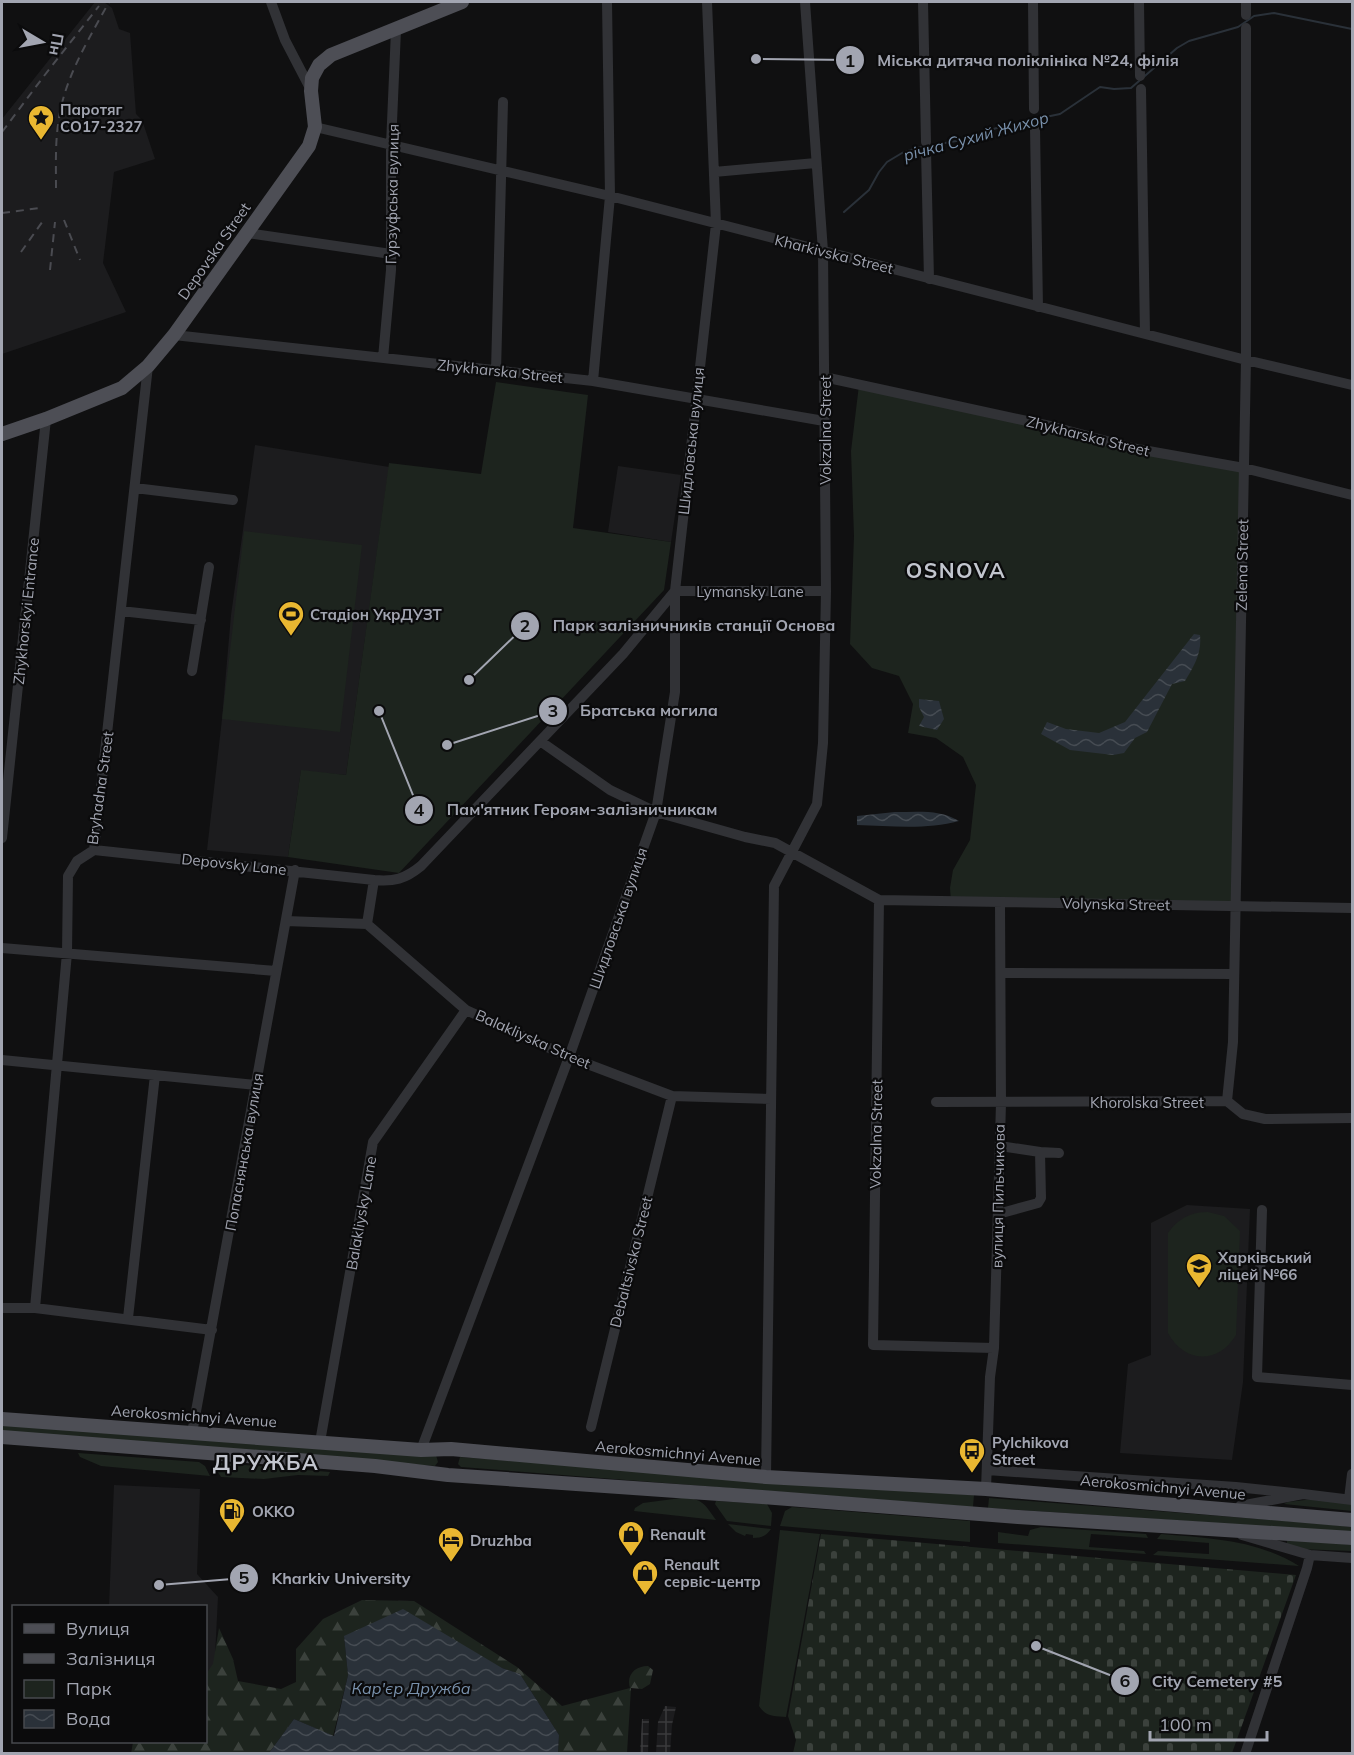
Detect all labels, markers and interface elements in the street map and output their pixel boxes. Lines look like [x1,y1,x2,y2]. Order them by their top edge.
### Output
north arrow [12,12,72,72]
text: Пн [45,32,69,57]
callout: Міська дитяча поліклініка №24, філія [835,43,1191,77]
text: 1 [845,49,855,72]
text: Міська дитяча поліклініка №24, філія [877,50,1179,70]
place label: Паротяг СО17-2327 [60,100,142,136]
place icon: Паротяг СО17-2327 [26,103,56,141]
water label: річка Сухий Жихор [901,107,1051,165]
street label: Гурзуфська вулиця [381,124,403,264]
street label: Depovska Street [173,199,255,303]
street label: Kharkivska Street [773,230,895,278]
street label: Zhykharska Street [436,355,564,387]
street label: Шидловська вулиця [674,366,708,516]
street label: Vokzalna Street [816,375,835,485]
street label: Zhykharska Street [1025,412,1151,460]
street label: Zelena Street [1232,519,1252,611]
street label: Zhykhorskyi Entrance [9,536,43,686]
district label: OSNOVA [906,557,1006,583]
street label: Lymansky Lane [696,582,804,601]
sports icon: Стадіон УкрДУЗТ [276,599,306,637]
place label: Стадіон УкрДУЗТ [310,605,442,624]
callout: Парк залізничників станції Основа [510,609,847,643]
text: 2 [520,614,530,637]
text: Парк залізничників станції Основа [553,615,835,635]
callout: Братська могила [538,694,730,728]
text: 3 [548,699,558,722]
text: Братська могила [580,700,718,720]
street label: Bryhadna Street [83,730,117,846]
callout: Пам'ятник Героям-залізничникам [404,793,729,827]
text: 4 [414,798,425,821]
text: Пам'ятник Героям-залізничникам [447,799,717,819]
street label: Шидловська вулиця [585,845,651,991]
street label: Depovsky Lane [181,849,287,879]
street label: Volynska Street [1062,894,1170,914]
street label: Balakliyska Street [473,1005,593,1073]
street label: Попаснянська вулиця [221,1071,267,1233]
street label: Vokzalna Street [866,1079,886,1189]
street label: Khorolska Street [1090,1093,1204,1112]
street label: вулиця Пильчикова [987,1124,1009,1268]
street label: Balakliysky Lane [342,1155,380,1271]
street label: Debaltsivska Street [606,1194,656,1330]
place label: Харківський ліцей №66 [1217,1248,1312,1284]
school or university icon: Харківський ліцей №66 [1184,1251,1214,1289]
street label: Aerokosmichnyi Avenue [111,1401,277,1431]
place label: Pylchikova Street [992,1433,1069,1469]
street label: Aerokosmichnyi Avenue [595,1436,761,1470]
bus stop icon: Pylchikova Street [957,1436,987,1474]
district label: ДРУЖБА [213,1449,319,1475]
street label: Aerokosmichnyi Avenue [1080,1470,1246,1504]
fuel station icon: OKKO [217,1496,247,1534]
place label: OKKO [252,1502,295,1521]
shop icon: Renault [616,1519,646,1557]
hotel icon: Druzhba [436,1525,466,1563]
place label: Renault [650,1525,706,1544]
place label: Druzhba [470,1531,532,1550]
place label: Renault сервіс-центр [664,1555,761,1591]
shop icon: Renault сервіс-центр [630,1558,660,1596]
callout: Kharkiv University [229,1561,422,1595]
text: 5 [239,1566,250,1589]
text: Kharkiv University [272,1568,411,1588]
legend [12,1605,207,1743]
text: Вулиця [66,1617,130,1640]
text: Залізниця [66,1647,155,1670]
callout: City Cemetery #5 [1110,1664,1294,1698]
text: 6 [1120,1669,1131,1692]
text: City Cemetery #5 [1152,1671,1283,1691]
text: Парк [66,1677,112,1700]
water label: Кар'єр Дружба [351,1678,471,1698]
scale bar [1150,1704,1267,1742]
text: Вода [66,1707,111,1730]
text: 100 m [1159,1713,1212,1736]

